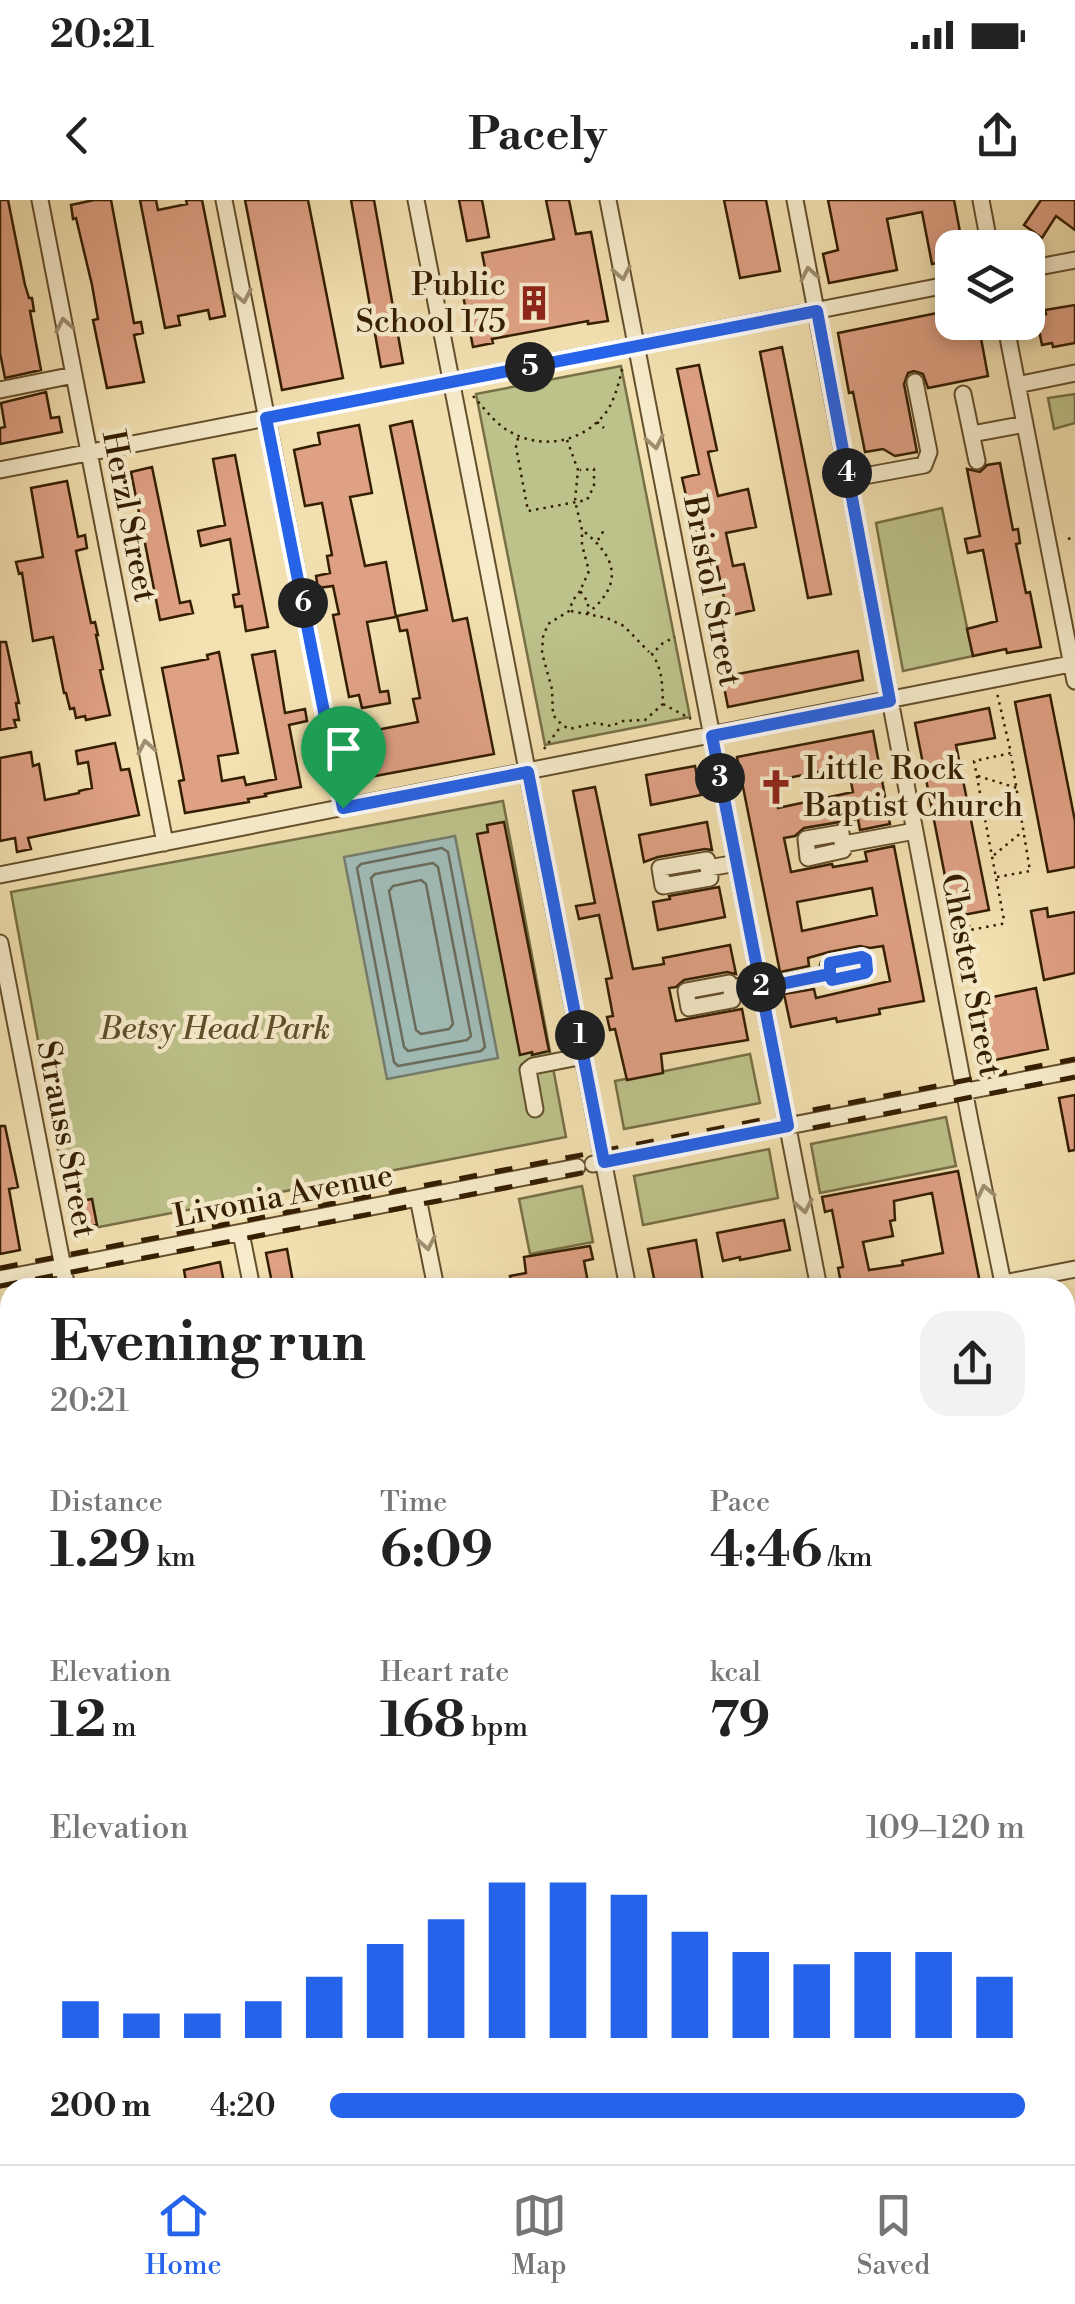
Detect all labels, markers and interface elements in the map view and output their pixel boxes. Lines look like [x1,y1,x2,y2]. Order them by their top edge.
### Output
text: 20:21 [50,12,154,59]
text: Pacely [468,107,607,164]
icon: back [50,108,105,163]
icon: share [970,108,1025,163]
map controls [935,230,1045,340]
button: layers [935,230,1045,340]
place label: Public School 175 [355,265,506,342]
one-way arrow [611,265,632,281]
one-way arrow [800,265,821,282]
building icon: Public School 175 [515,284,553,322]
one-way arrow [231,287,252,304]
one-way arrow [54,317,75,333]
pin: 5 [505,342,555,392]
text: 5 [521,349,539,384]
street label: Herzl Street [93,427,165,605]
one-way arrow [643,433,664,450]
pin: 4 [822,448,872,498]
text: 4 [838,455,856,490]
street label: Bristol Street [674,491,750,690]
pin: 6 [278,578,328,628]
text: 6 [294,585,312,620]
pin [301,706,386,809]
icon: arrive [316,721,371,776]
one-way arrow [137,739,158,756]
place label: Little Rock Baptist Church [803,749,1023,826]
pin: 3 [695,753,745,803]
text: 3 [712,760,728,795]
church icon: Little Rock Baptist Church [757,768,795,806]
street label: Chester Street [932,870,1010,1080]
pin: 2 [736,962,786,1012]
text: 2 [752,969,770,1004]
park label: Betsy Head Park [99,1009,330,1049]
pin: 1 [555,1010,605,1060]
text: 1 [573,1017,587,1052]
street label: Strauss Street [27,1037,105,1241]
street label: Livonia Avenue [170,1155,396,1237]
one-way arrow [975,1184,996,1201]
one-way arrow [792,1198,813,1215]
one-way arrow [416,1234,437,1251]
text: Evening run [50,1309,366,1378]
button: share [920,1311,1025,1416]
text: 20:21 [50,1381,129,1421]
text: Distance [50,1485,163,1520]
text: Time [380,1485,447,1520]
text: Pace [710,1485,770,1520]
text: 1.29 [50,1520,151,1582]
text: 6:09 [380,1520,493,1582]
text: 4:46 [710,1520,822,1582]
text: km [151,1540,196,1575]
text: /km [822,1540,872,1575]
text: Elevation [50,1655,171,1690]
text: Heart rate [380,1655,509,1690]
text: kcal [710,1655,761,1690]
text: 12 [50,1690,106,1752]
text: 168 [380,1690,466,1752]
text: 79 [710,1690,770,1752]
text: m [106,1710,137,1745]
text: bpm [466,1710,528,1745]
text: Elevation [50,1808,189,1848]
text: 109–120 m [866,1808,1025,1848]
text: 200 m [50,2086,151,2126]
text: 4:20 [210,2086,276,2126]
tab: Home [145,2188,222,2283]
tab: Map [512,2188,567,2283]
tab: Saved [857,2188,930,2283]

